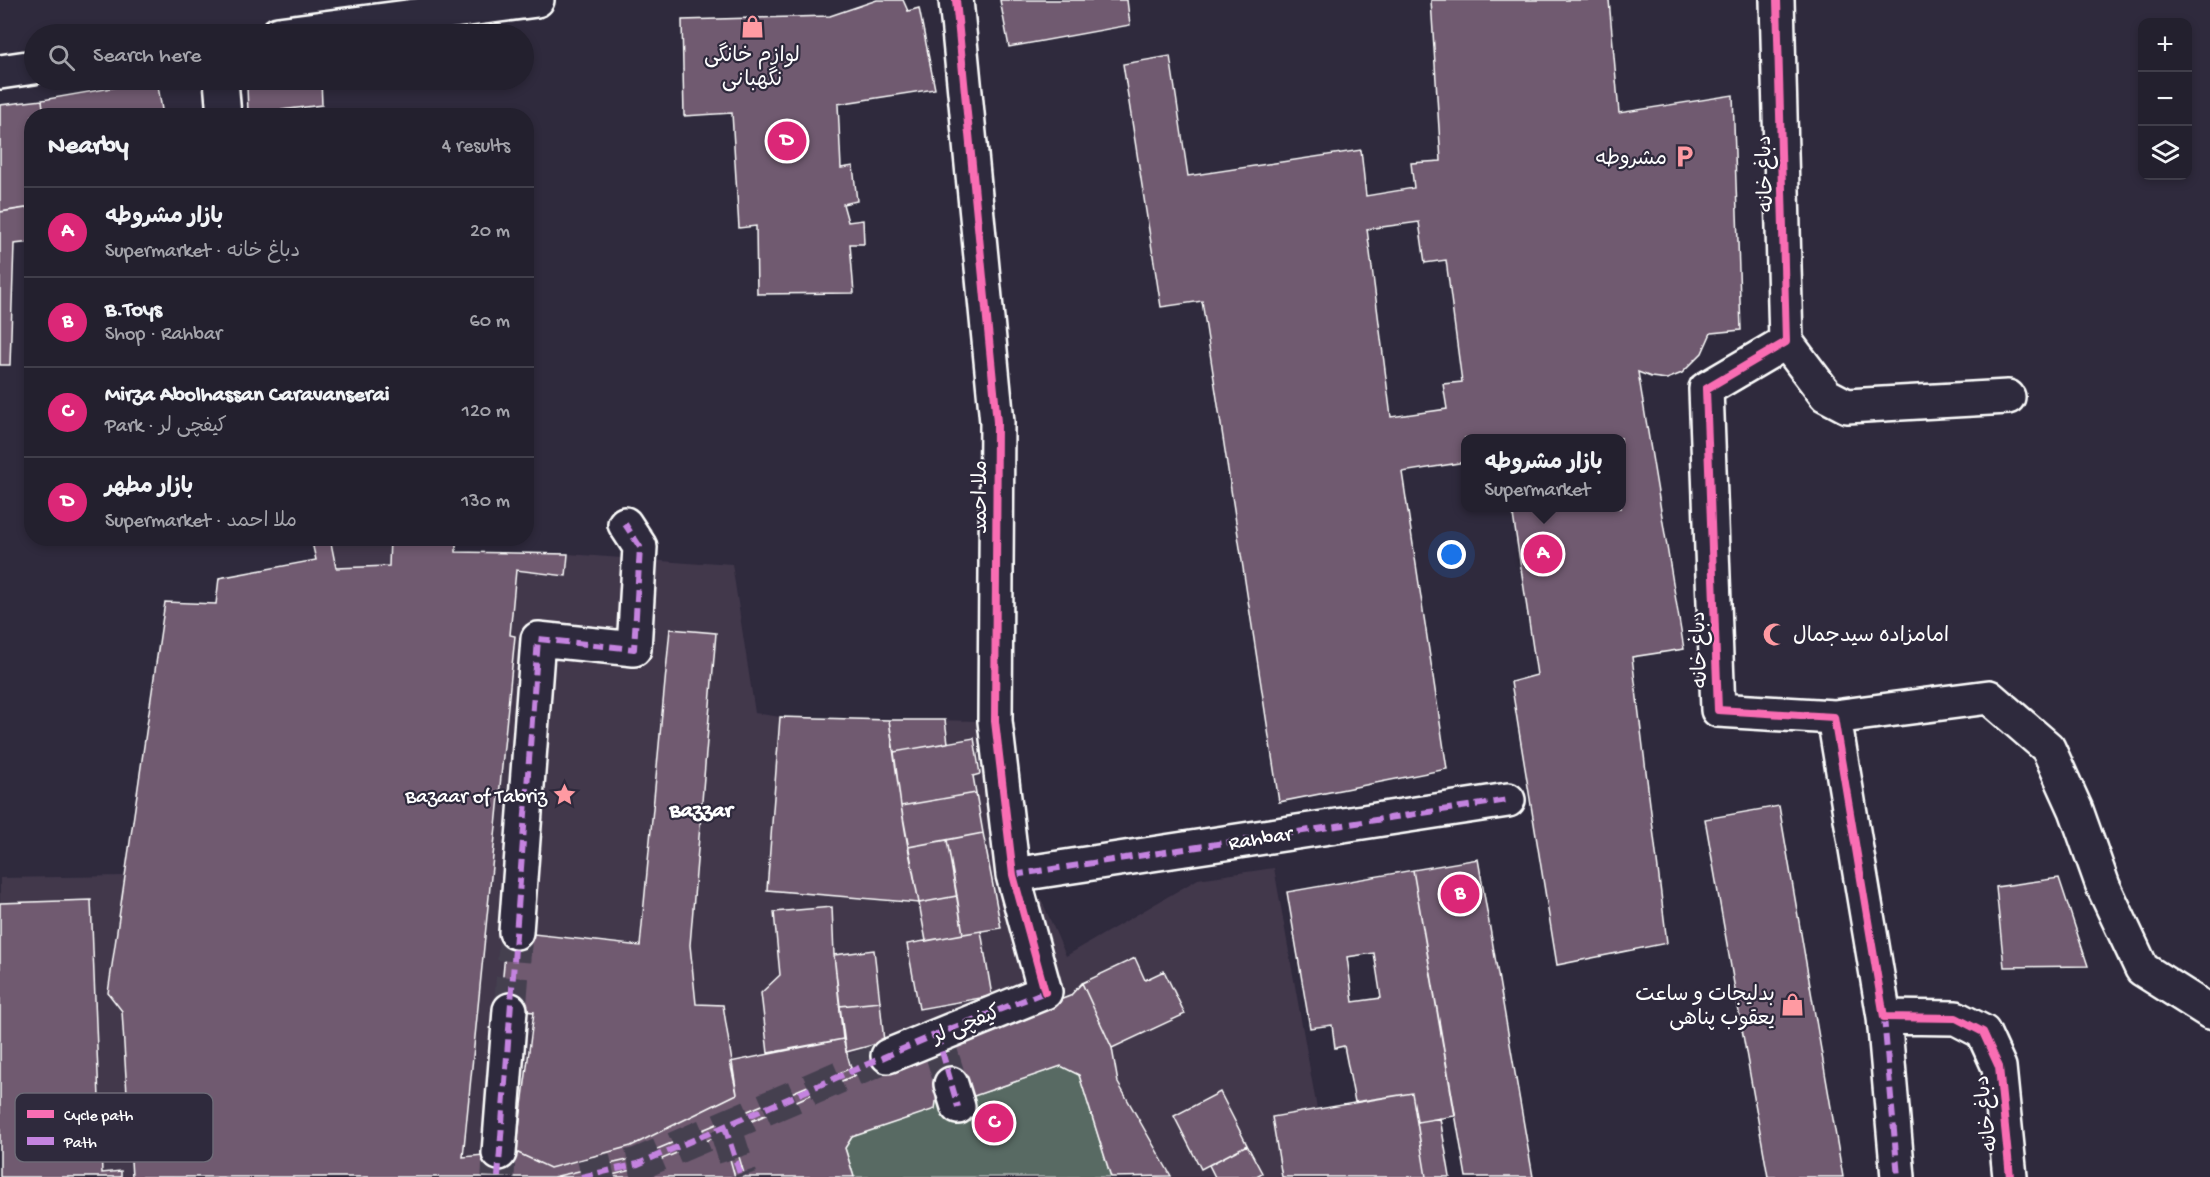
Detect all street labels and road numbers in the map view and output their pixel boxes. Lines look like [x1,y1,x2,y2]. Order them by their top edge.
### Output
street label: دباغ خانه [1753,135,1781,213]
street label: ملا احمد [970,460,995,534]
street label: دباغ خانه [1687,611,1715,689]
street label: Rahbar [1227,823,1296,858]
street label: کیفچی لر [928,1001,1005,1052]
street label: دباغ خانه [1970,1074,2006,1154]

